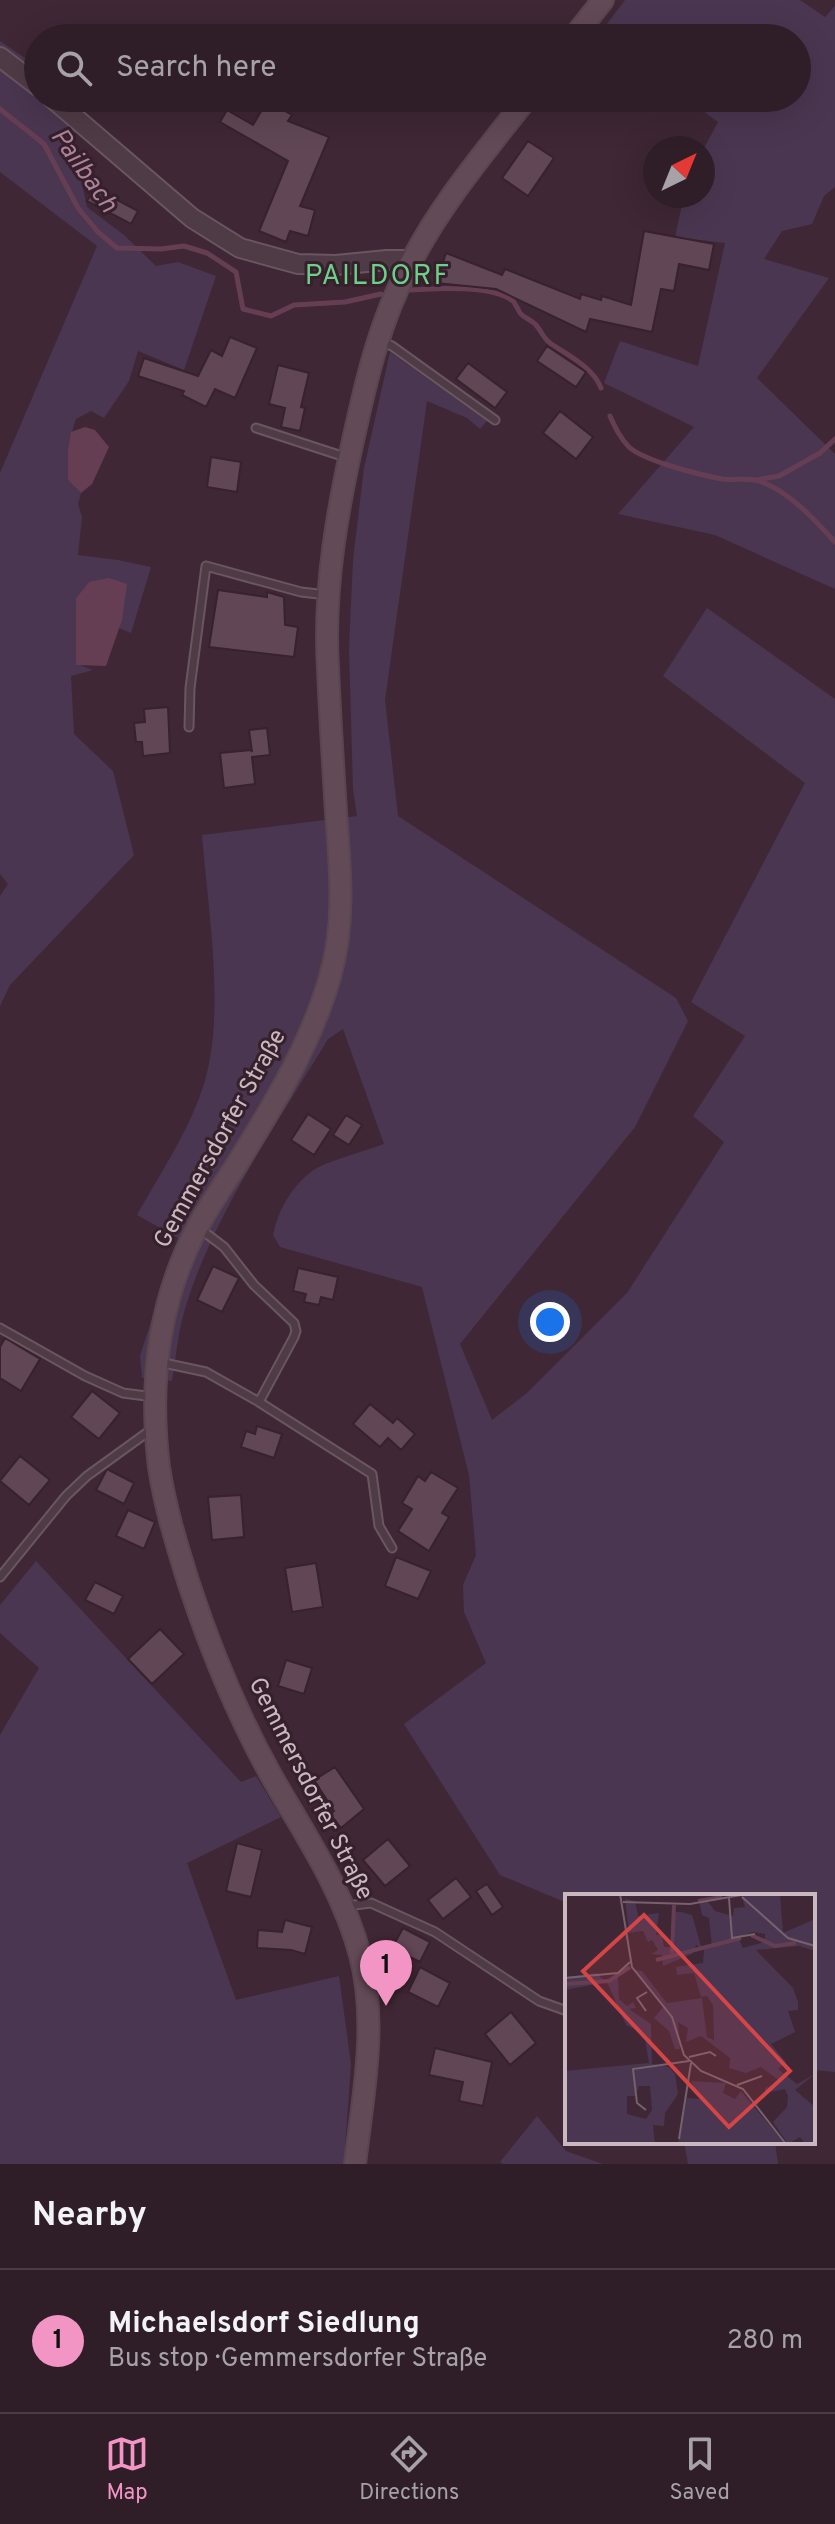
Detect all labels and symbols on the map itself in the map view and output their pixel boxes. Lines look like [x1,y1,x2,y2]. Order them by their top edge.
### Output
water label: Pailbach [42,122,124,220]
north arrow [643,136,715,208]
district label: PAILDORF [305,259,451,295]
street label: Gemmersdorfer Straße [148,1024,294,1254]
your location [530,1302,570,1342]
street label: Gemmersdorfer Straße [241,1673,379,1905]
inset map [565,1894,815,2144]
pin: 1 [360,1940,412,2006]

